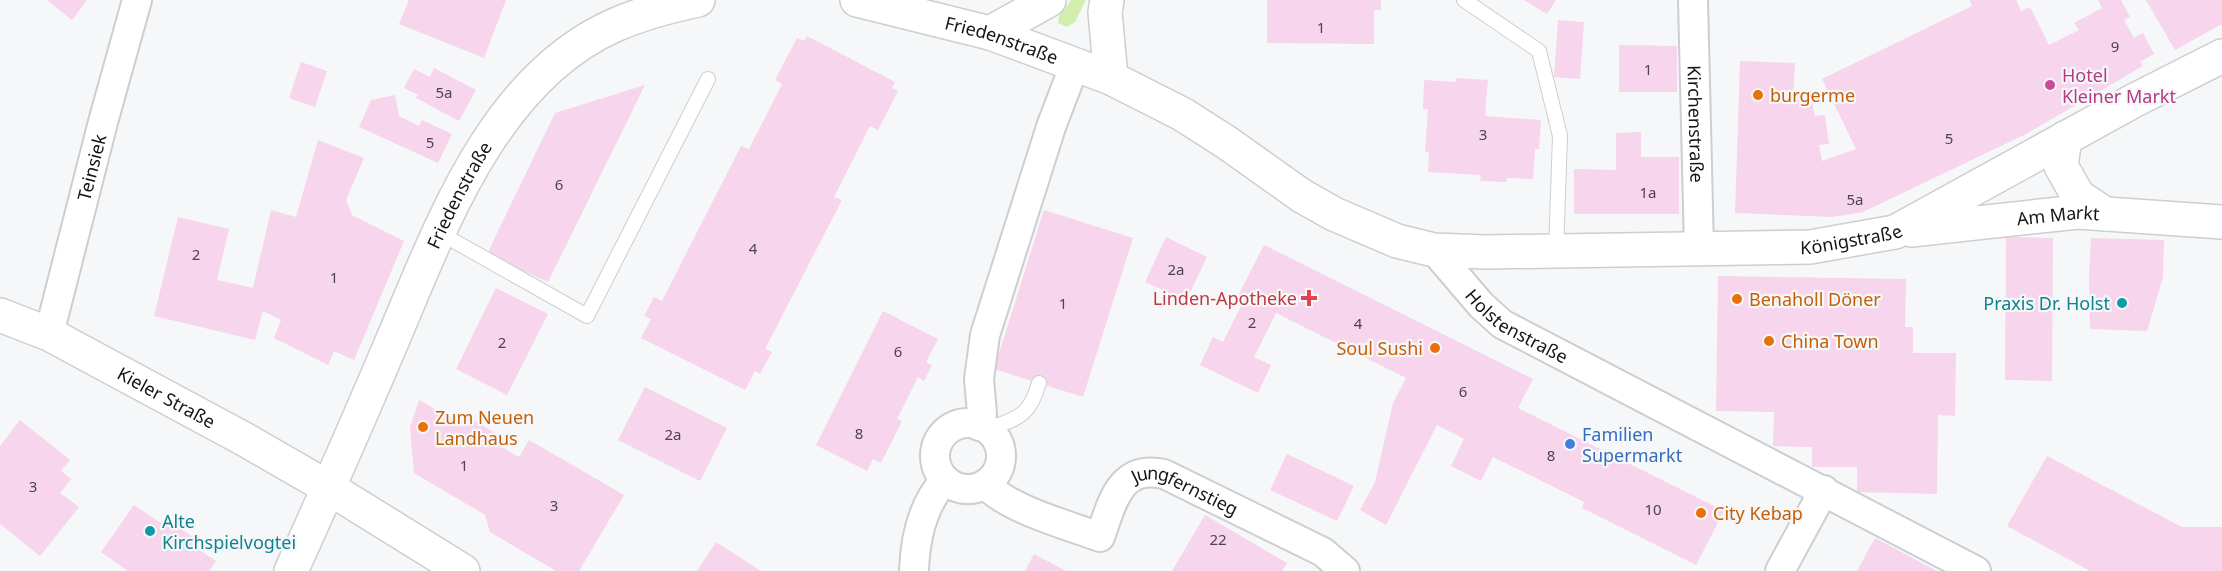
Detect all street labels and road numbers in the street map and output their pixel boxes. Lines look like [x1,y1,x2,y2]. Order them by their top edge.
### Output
street label: Friedenstraße [943,10,1062,69]
street label: Kirchenstraße [1683,65,1709,183]
street label: Teinsiek [71,131,112,203]
street label: Friedenstraße [421,137,497,252]
street label: Am Markt [2016,200,2101,231]
street label: Königstraße [1800,218,1906,259]
street label: Holstenstraße [1460,284,1572,368]
street label: Kieler Straße [113,361,220,433]
street label: Jungfernstieg [1125,460,1242,521]

